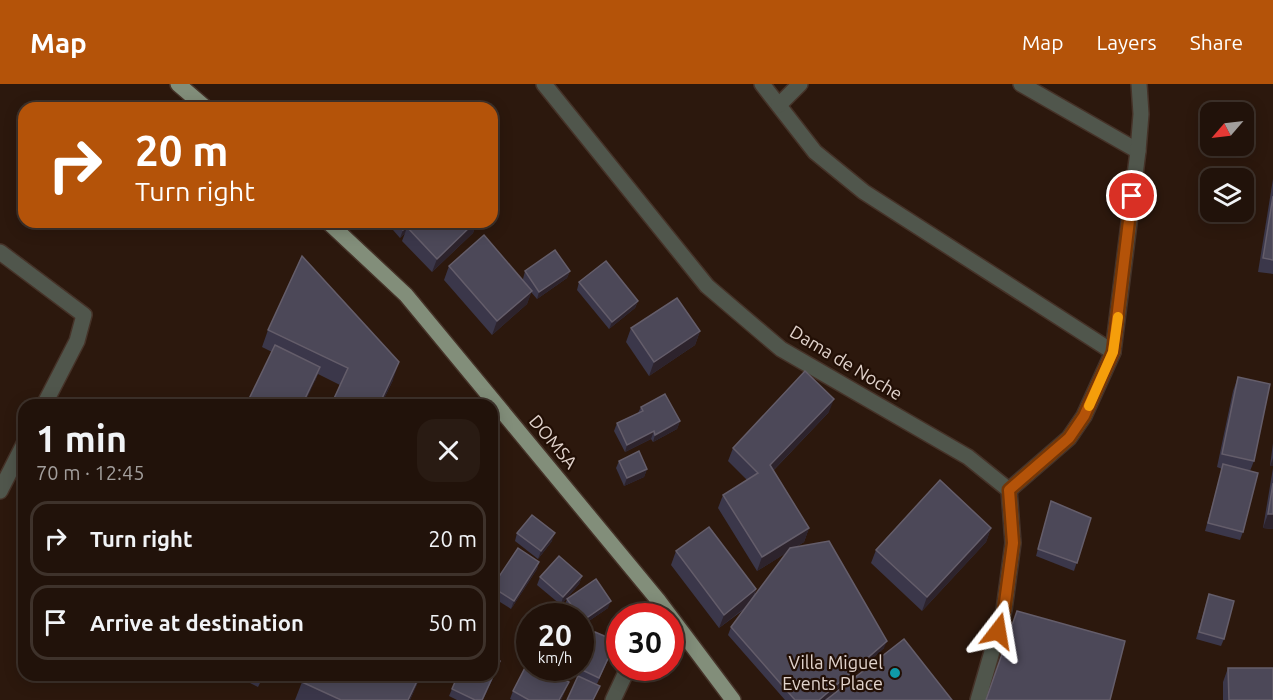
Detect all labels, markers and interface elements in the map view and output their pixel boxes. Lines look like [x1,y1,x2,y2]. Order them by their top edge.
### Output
text: Map [30,27,87,58]
text: Map [1022,30,1063,54]
text: Layers [1096,30,1157,54]
text: Share [1190,30,1243,54]
north arrow [1200,102,1254,156]
map controls [1200,102,1254,222]
icon: right [36,126,114,204]
text: 20 m [135,127,229,174]
button: layers [1200,168,1254,222]
pin [1106,170,1157,221]
text: Turn right [135,176,255,206]
icon: arrive [1115,179,1148,212]
street label: Dama de Noche [787,321,906,404]
street label: DOMSA [526,411,582,472]
text: 1 min [36,418,127,459]
button: close [417,419,480,482]
text: 70 m · 12:45 [36,461,145,484]
icon: right [39,522,72,555]
text: Turn right [90,526,192,551]
text: 20 m [428,526,477,551]
position arrow [966,599,1030,663]
speed limit sign: 30 [606,603,684,681]
icon: arrive [39,606,72,639]
text: Arrive at destination [90,610,304,635]
text: 50 m [428,610,477,635]
text: 20 [538,618,572,652]
text: km/h [538,649,572,666]
place label: Villa Miguel Events Place [782,652,883,693]
marker: Villa Miguel Events Place [888,666,902,680]

